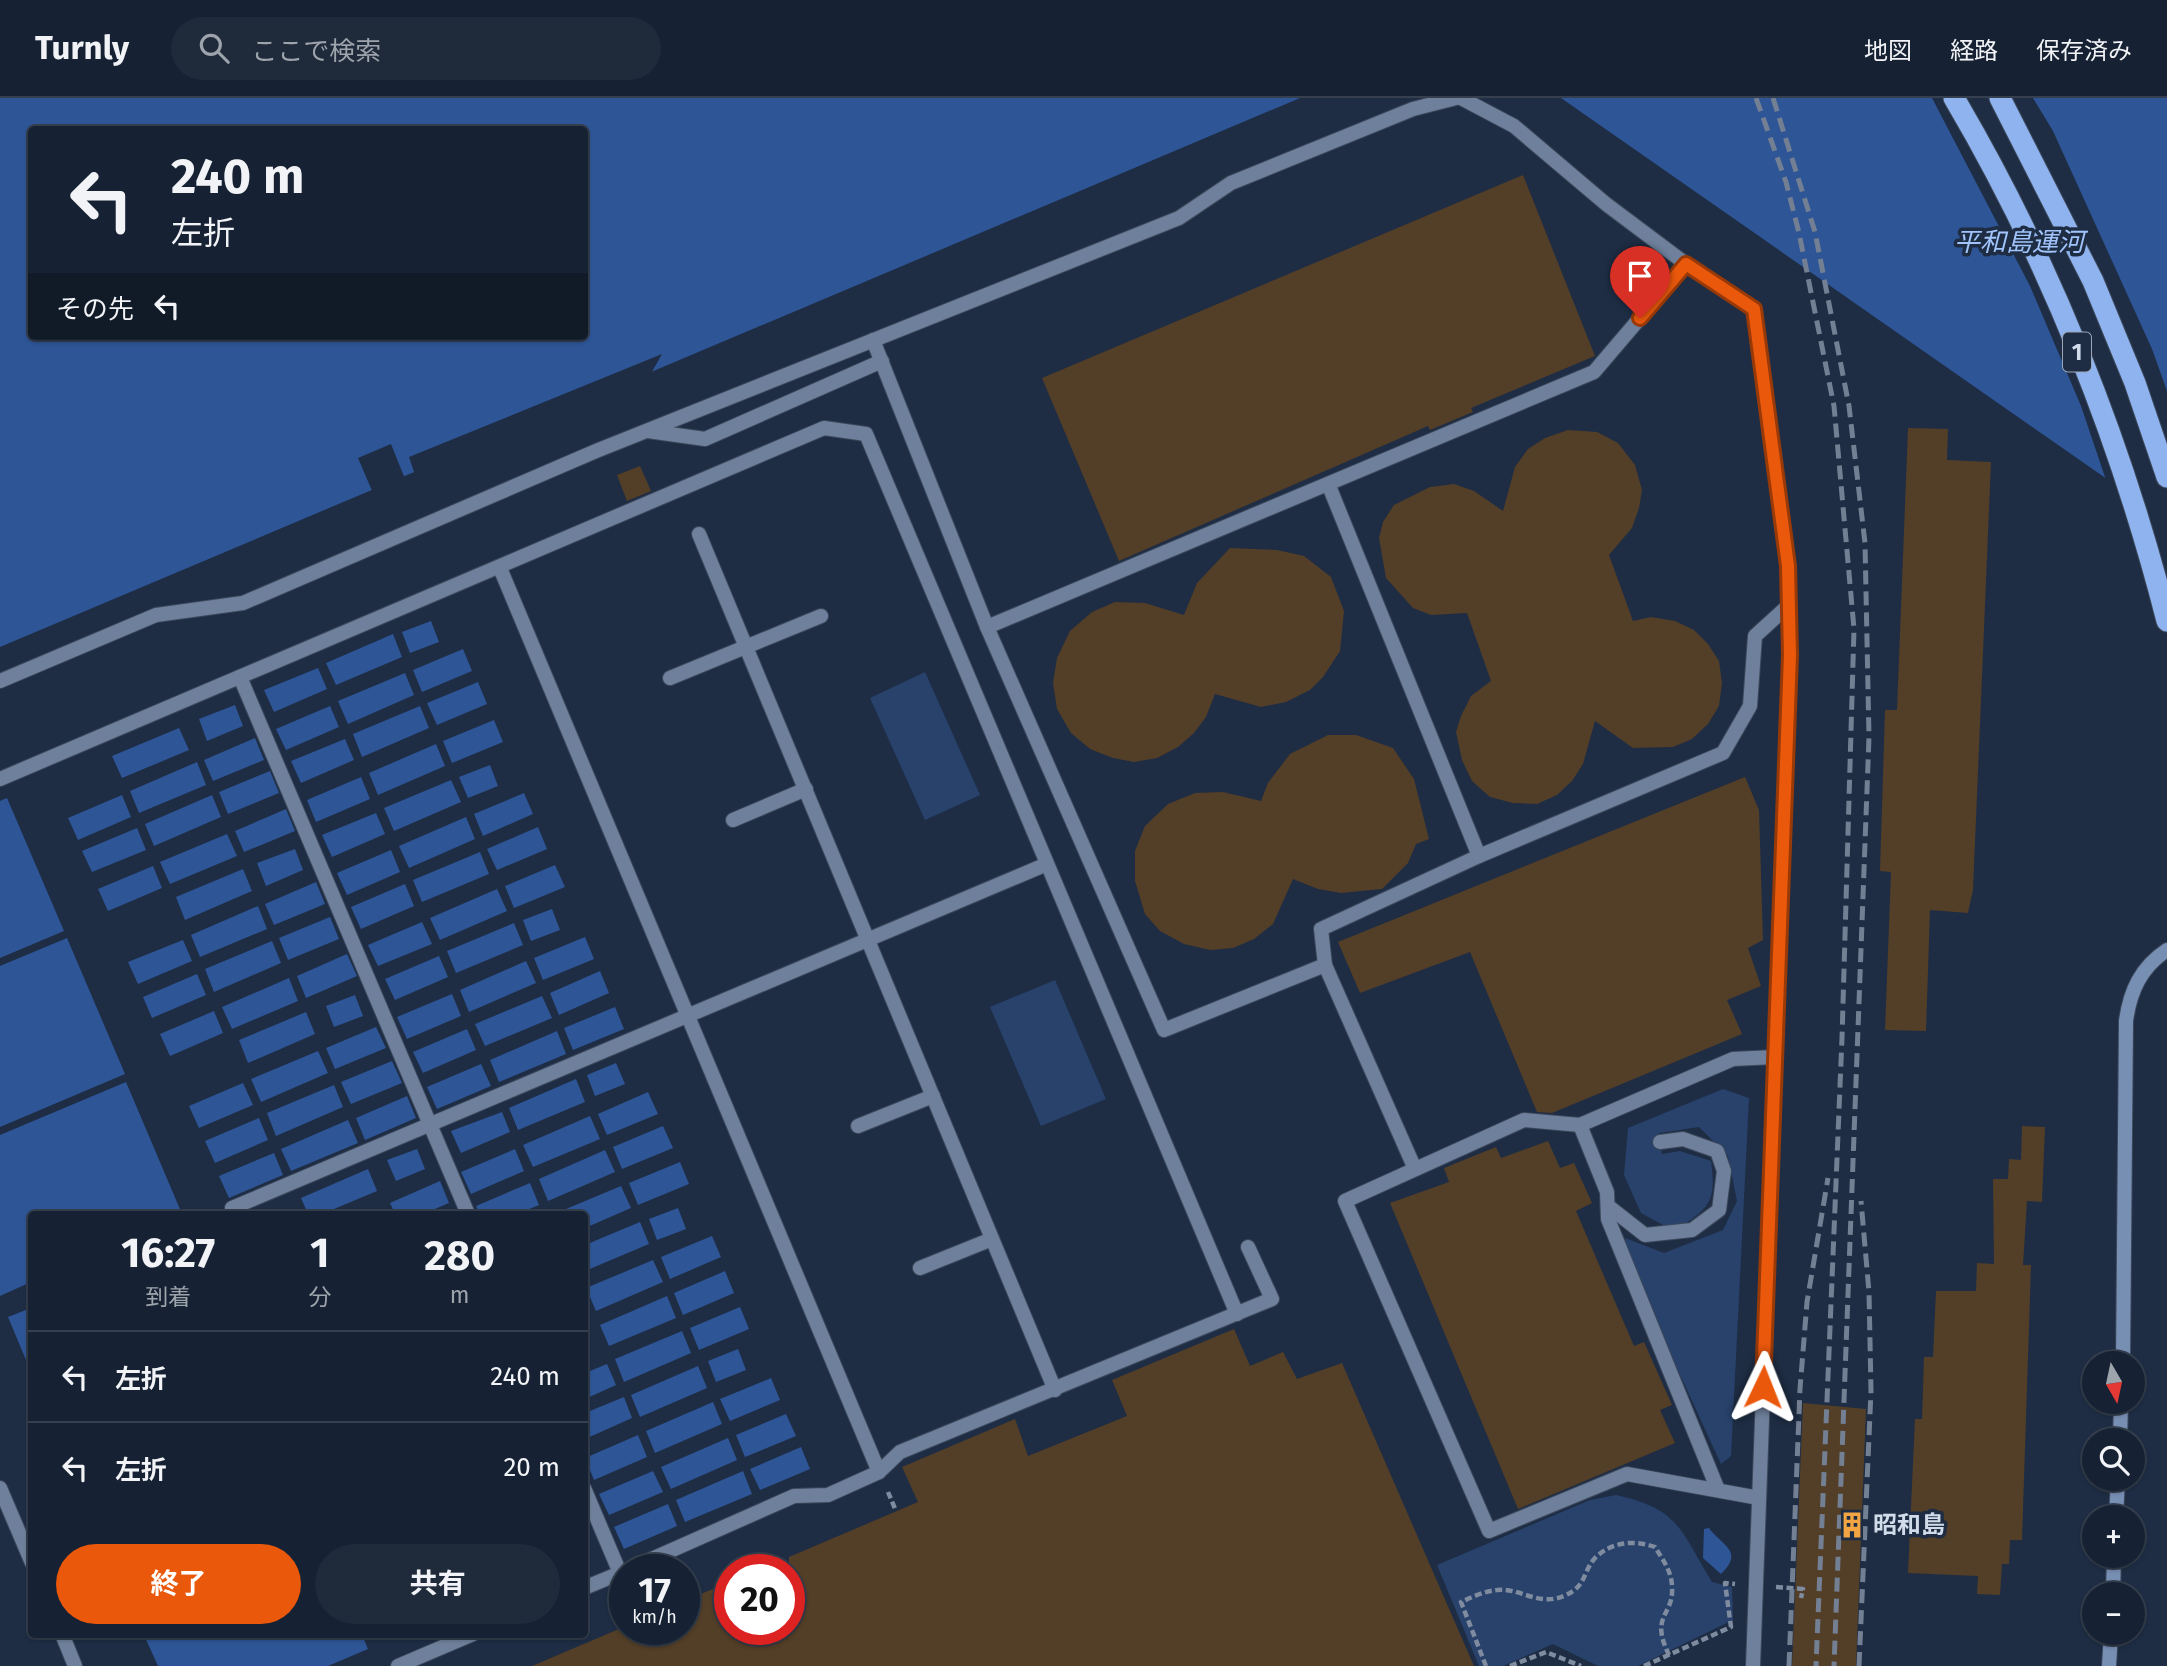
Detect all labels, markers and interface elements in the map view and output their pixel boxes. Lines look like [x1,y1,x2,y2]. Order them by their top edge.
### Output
search box [171,17,661,80]
text: Turnly [35,28,129,68]
icon: search [195,29,233,67]
text: ここで検索 [251,36,381,67]
text: 地図 [1864,37,1912,65]
text: 経路 [1950,37,1998,65]
text: 保存済み [2036,37,2132,65]
text: 240 m [171,147,304,206]
icon: left [56,154,147,245]
text: 左折 [171,214,235,252]
water label: 平和島運河 [1954,227,2089,258]
pin [1610,246,1670,318]
icon: arrive [1621,257,1659,295]
icon: left [148,287,186,325]
text: その先 [56,294,134,325]
road number: 1 [2063,332,2091,372]
text: 16:27 [121,1228,215,1278]
text: 1 [310,1228,330,1278]
text: 280 [424,1231,495,1281]
text: m [450,1281,469,1309]
text: 到着 [145,1283,191,1311]
text: 分 [308,1283,331,1311]
position arrow [1726,1350,1800,1424]
north arrow [2082,1351,2146,1414]
map controls [2082,1351,2145,1645]
icon: left [56,1358,94,1396]
text: 240 m [490,1361,560,1392]
text: 左折 [115,1364,167,1395]
button: search [2082,1428,2145,1491]
icon: left [56,1449,94,1487]
text: 20 m [503,1452,560,1483]
text: 左折 [115,1455,167,1486]
button: + [2082,1505,2145,1568]
building icon: 昭和島 [1837,1510,1867,1540]
place label: 昭和島 [1873,1511,1945,1539]
button: 終了 [56,1544,301,1624]
button: 共有 [315,1544,560,1624]
speed limit sign: 20 [714,1554,805,1645]
text: 17 [638,1569,671,1611]
button: − [2082,1582,2145,1645]
text: km/h [632,1606,677,1628]

